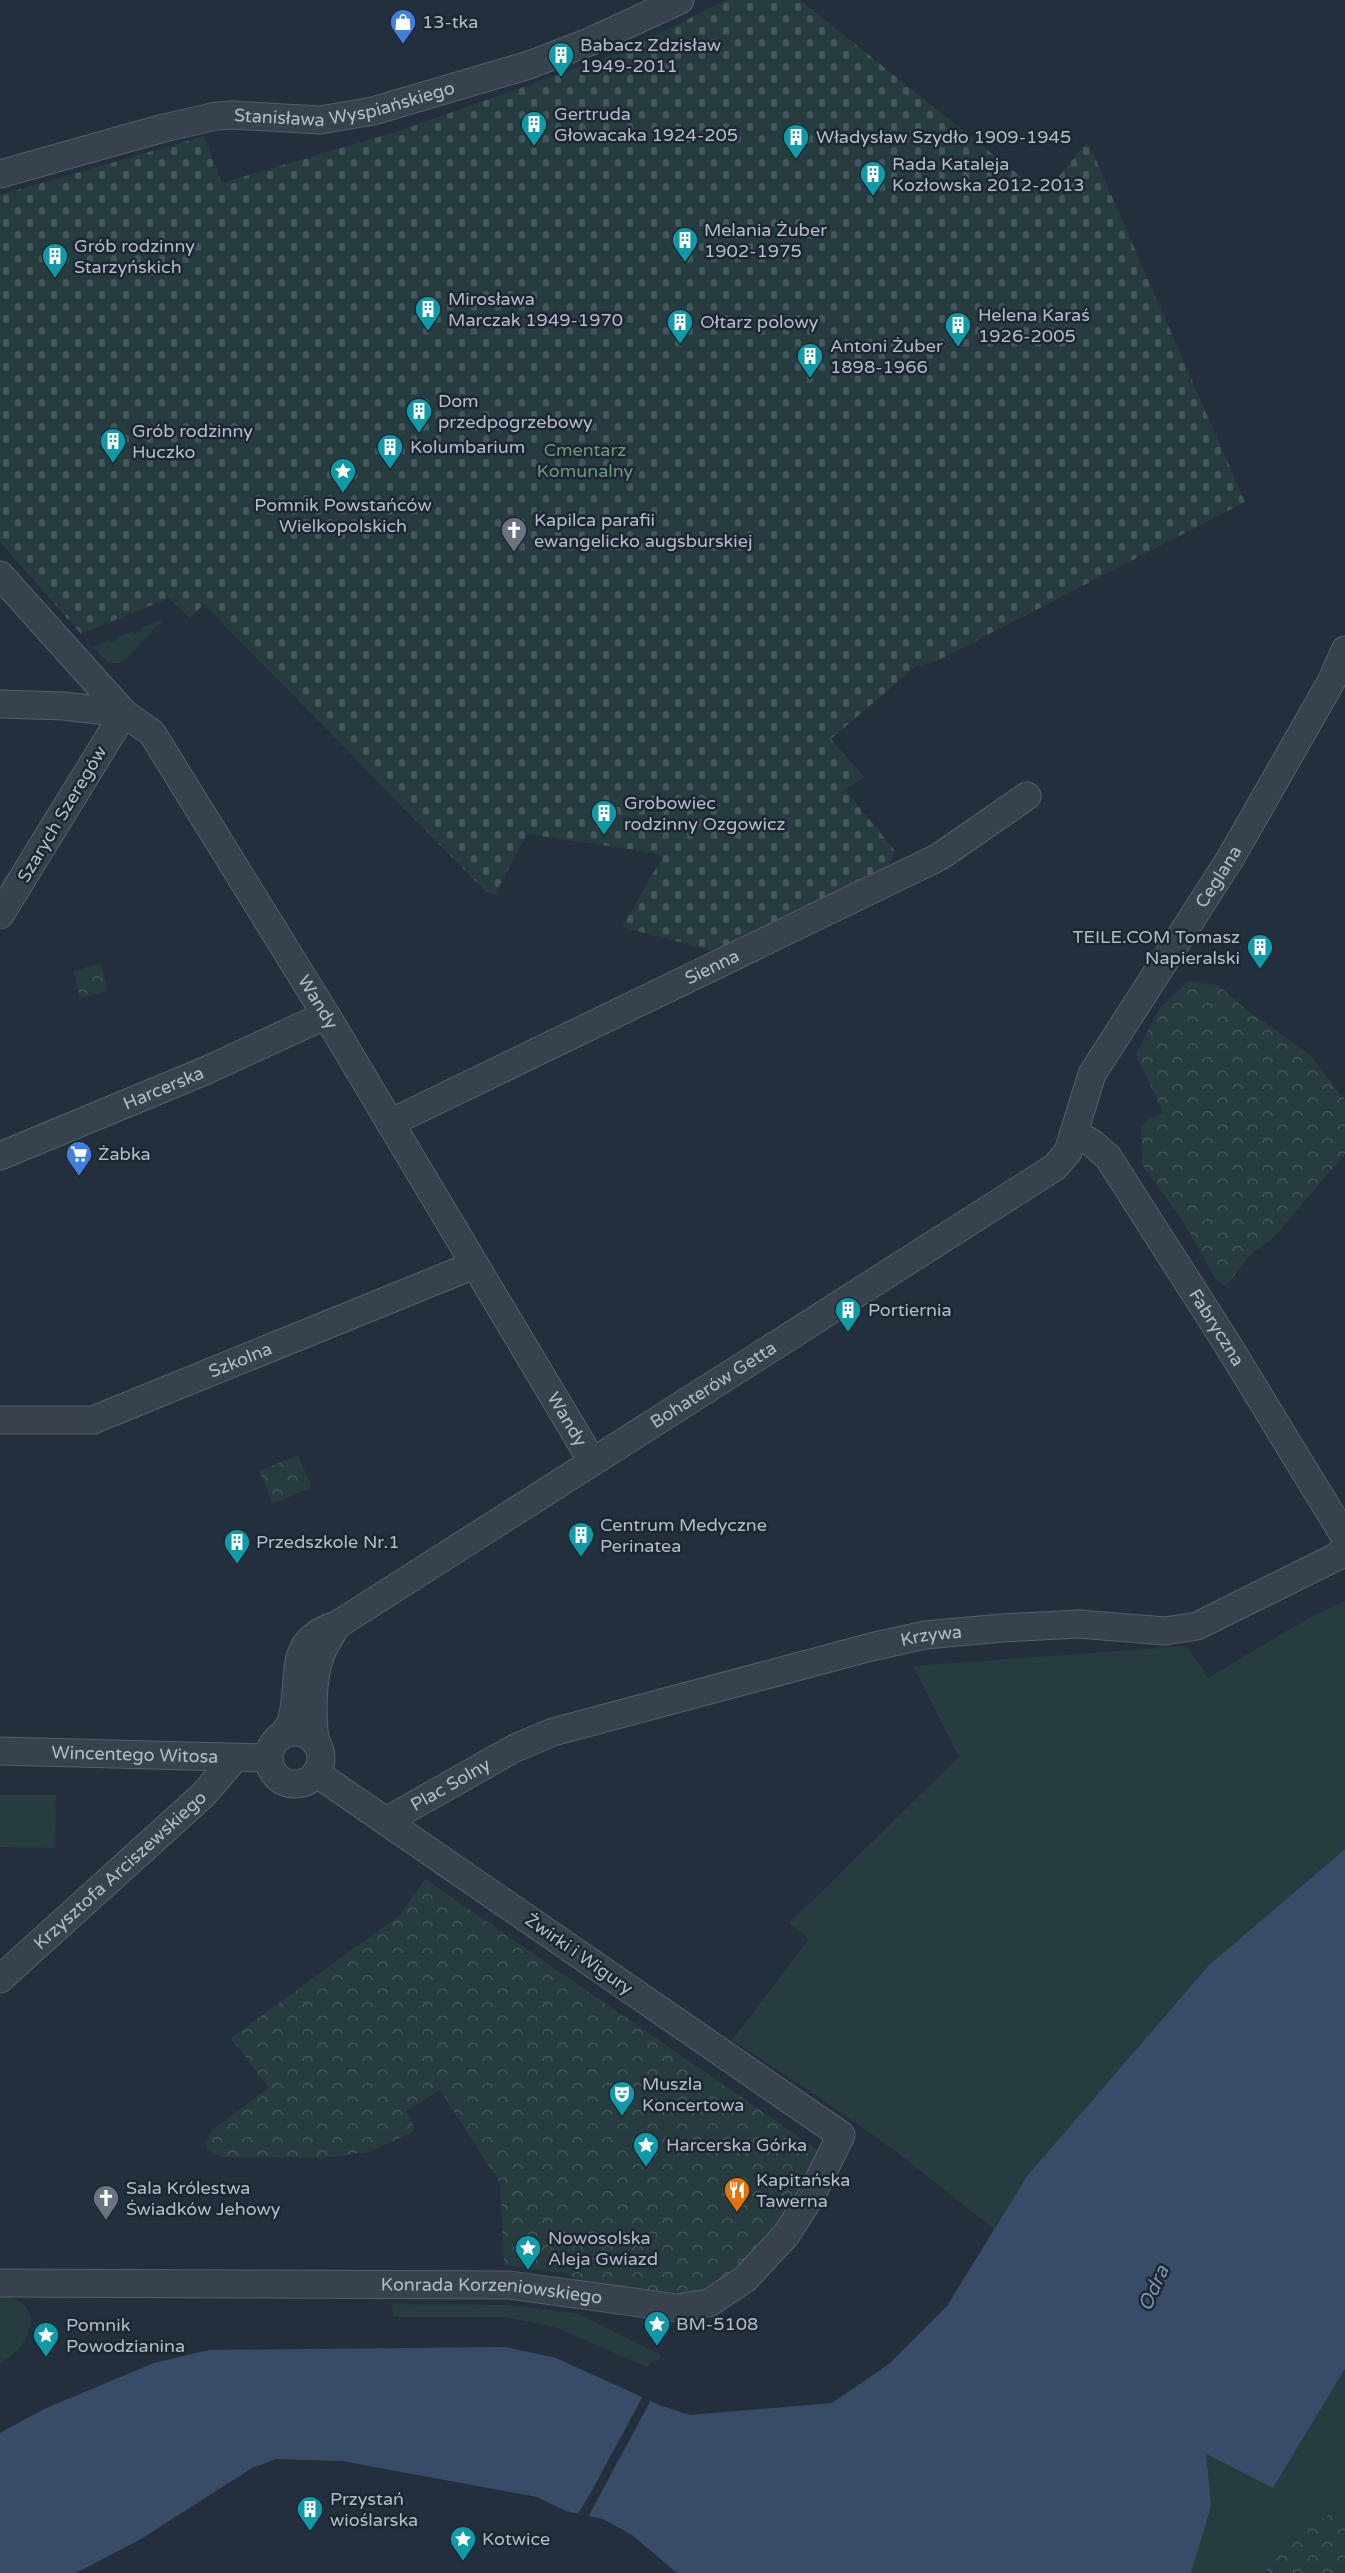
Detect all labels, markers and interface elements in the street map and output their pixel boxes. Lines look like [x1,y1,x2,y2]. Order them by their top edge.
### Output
shop icon: 13-tka [388,7,418,45]
place label: 13-tka [422,11,478,33]
place label: Babacz Zdzisław 1949-2011 [580,34,721,77]
building icon: Babacz Zdzisław 1949-2011 [546,40,576,78]
street label: Stanisława Wyspiańskiego [234,77,457,131]
place label: Gertruda Głowacaka 1924-205 [554,103,738,146]
building icon: Gertruda Głowacaka 1924-205 [519,109,549,147]
building icon: Władysław Szydło 1909-1945 [781,122,811,160]
place label: Władysław Szydło 1909-1945 [816,126,1071,148]
place label: Rada Kataleja Kozłowska 2012-2013 [892,153,1085,196]
building icon: Rada Kataleja Kozłowska 2012-2013 [858,159,888,197]
place label: Melania Żuber 1902-1975 [704,219,827,262]
building icon: Melania Żuber 1902-1975 [670,225,700,263]
place label: Grób rodzinny Starzyńskich [74,235,195,278]
building icon: Grób rodzinny Starzyńskich [40,241,70,279]
place label: Mirosława Marczak 1949-1970 [448,288,623,331]
building icon: Mirosława Marczak 1949-1970 [413,294,443,332]
place label: Helena Karaś 1926-2005 [978,304,1090,347]
building icon: Ołtarz polowy [665,307,695,345]
building icon: Helena Karaś 1926-2005 [943,310,973,348]
place label: Ołtarz polowy [700,311,819,333]
place label: Antoni Żuber 1898-1966 [830,335,943,378]
building icon: Antoni Żuber 1898-1966 [795,341,825,379]
place label: Dom przedpogrzebowy [438,390,593,433]
building icon: Dom przedpogrzebowy [404,396,434,434]
place label: Grób rodzinny Huczko [132,420,253,463]
building icon: Grób rodzinny Huczko [98,426,128,464]
building icon: Kolumbarium [375,432,405,470]
place label: Kolumbarium [410,436,525,458]
park label: Cmentarz Komunalny [537,439,634,482]
place icon: Pomnik Powstańców Wielkopolskich [328,456,358,494]
place label: Pomnik Powstańców Wielkopolskich [254,494,432,537]
place label: Kapilca parafii ewangelicko augsburskiej [534,509,753,552]
church icon: Kapilca parafii ewangelicko augsburskiej [499,515,529,553]
street label: Szarych Szeregów [13,742,111,886]
place label: Grobowiec rodzinny Ozgowicz [624,792,786,835]
building icon: Grobowiec rodzinny Ozgowicz [589,798,619,836]
street label: Ceglana [1191,842,1246,912]
place label: TEILE.COM Tomasz Napieralski [1073,926,1240,969]
building icon: TEILE.COM Tomasz Napieralski [1245,932,1275,970]
street label: Sienna [681,944,743,989]
street label: Wandy [293,971,343,1033]
street label: Harcerska [120,1062,207,1115]
supermarket icon: Żabka [64,1139,94,1177]
place label: Żabka [98,1143,151,1165]
street label: Fabryczna [1184,1285,1249,1370]
building icon: Portiernia [833,1295,863,1333]
place label: Portiernia [868,1299,952,1321]
street label: Szkolna [205,1337,275,1383]
street label: Bohaterów Getta [646,1337,781,1433]
street label: Wandy [542,1388,592,1451]
place label: Centrum Medyczne Perinatea [600,1514,767,1557]
building icon: Centrum Medyczne Perinatea [566,1520,596,1558]
building icon: Przedszkole Nr.1 [222,1527,252,1565]
place label: Przedszkole Nr.1 [256,1531,400,1553]
street label: Krzywa [898,1621,963,1651]
street label: Wincentego Witosa [51,1741,219,1768]
street label: Plac Solny [407,1753,494,1816]
street label: Krzysztofa Arciszewskiego [29,1786,211,1954]
street label: Żwirki i Wigury [521,1909,637,2000]
place label: Muszla Koncertowa [642,2073,744,2116]
theatre icon: Muszla Koncertowa [607,2079,637,2117]
place icon: Harcerska Górka [631,2130,661,2168]
place label: Harcerska Górka [666,2134,807,2156]
place label: Kapitańska Tawerna [756,2169,850,2212]
restaurant icon: Kapitańska Tawerna [722,2175,752,2213]
place label: Sala Królestwa Świadków Jehowy [126,2177,281,2220]
church icon: Sala Królestwa Świadków Jehowy [91,2183,121,2221]
place label: Nowosolska Aleja Gwiazd [548,2227,658,2270]
place icon: Nowosolska Aleja Gwiazd [513,2233,543,2271]
water label: Odra [1133,2261,1175,2315]
street label: Konrada Korzeniowskiego [381,2273,604,2309]
place icon: BM-5108 [642,2309,672,2347]
place label: BM-5108 [676,2313,758,2335]
place label: Pomnik Powodzianina [66,2314,185,2357]
place icon: Pomnik Powodzianina [31,2320,61,2358]
place label: Przystań wioślarska [330,2488,418,2531]
building icon: Przystań wioślarska [295,2494,325,2532]
place icon: Kotwice [448,2524,478,2562]
place label: Kotwice [482,2528,550,2550]

